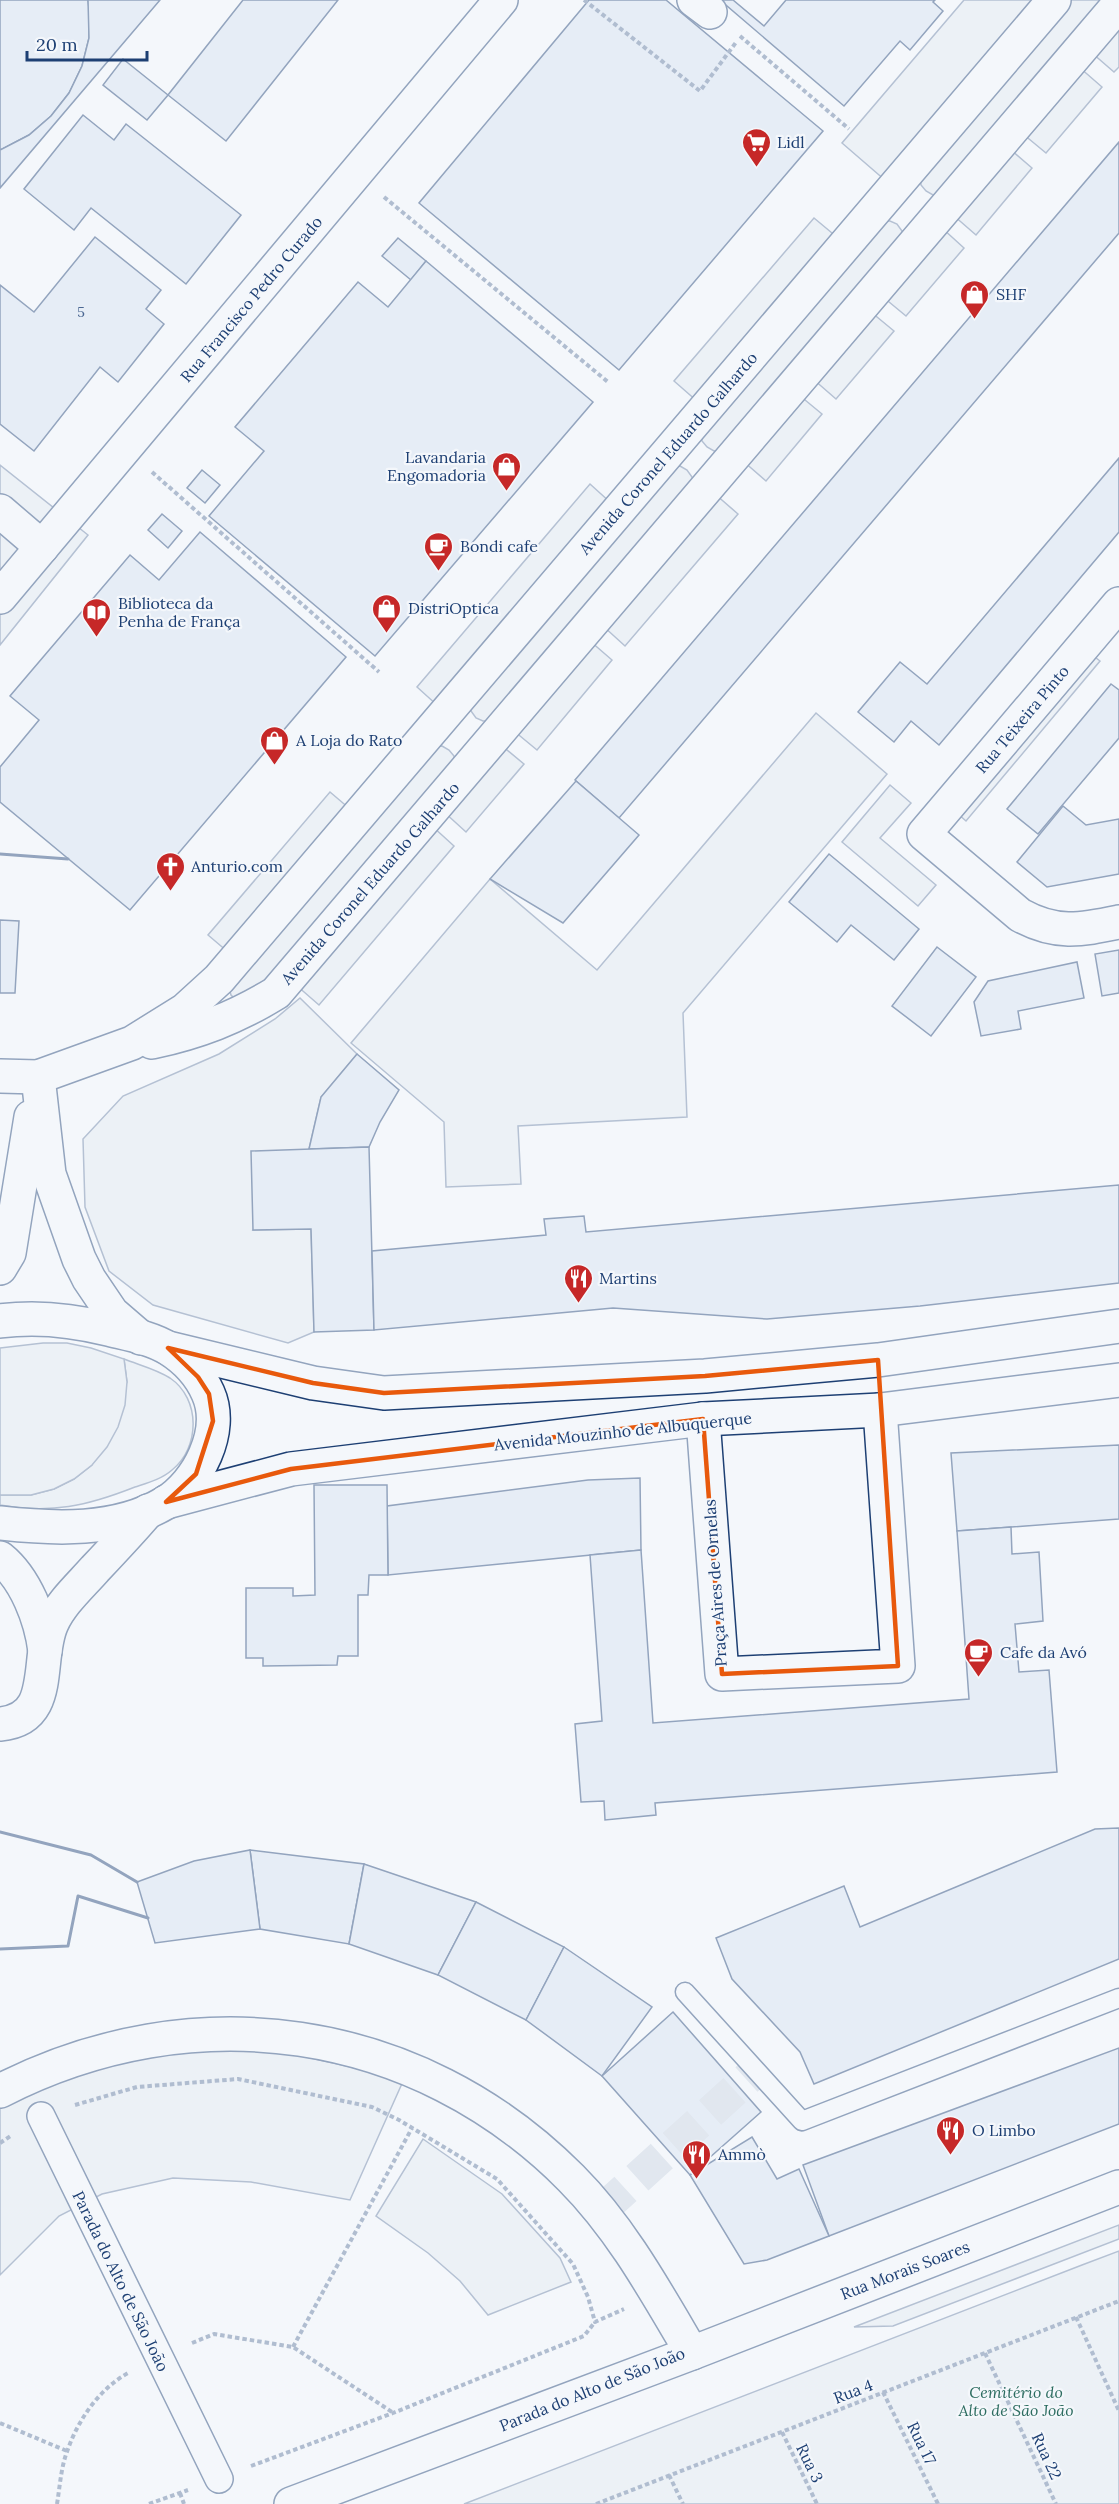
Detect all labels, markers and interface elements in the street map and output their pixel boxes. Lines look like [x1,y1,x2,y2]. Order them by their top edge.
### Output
scale bar [27,24,147,62]
text: 20 m [36,33,78,56]
supermarket icon: Lidl [740,126,772,168]
place label: Lidl [777,132,805,152]
street label: Rua Francisco Pedro Curado [176,212,326,386]
shop icon: SHF [959,278,991,320]
place label: SHF [996,284,1027,304]
house number: 5 [77,303,85,321]
street label: Avenida Coronel Eduardo Galhardo [574,348,761,559]
place label: Lavandaria Engomadoria [387,447,486,485]
shop icon: Lavandaria Engomadoria [491,450,523,492]
cafe icon: Bondi cafe [423,530,455,572]
place label: Bondi cafe [460,536,538,556]
shop icon: DistriOptica [371,592,403,634]
place label: Biblioteca da Penha de França [118,593,241,631]
library icon: Biblioteca da Penha de França [81,596,113,638]
place label: DistriOptica [408,598,499,618]
street label: Rua Teixeira Pinto [971,661,1073,777]
shop icon: A Loja do Rato [259,724,291,766]
place label: A Loja do Rato [295,730,402,750]
street label: Avenida Coronel Eduardo Galhardo [276,778,463,989]
church icon: Anturio.com [154,850,186,892]
place label: Anturio.com [190,856,283,876]
restaurant icon: Martins [562,1262,594,1304]
place label: Martins [599,1268,657,1288]
street label: Avenida Mouzinho de Albuquerque [492,1407,753,1455]
street label: Praça Aires de Ornelas [699,1499,731,1667]
cafe icon: Cafe da Avó [963,1636,995,1678]
place label: Cafe da Avó [1000,1642,1087,1662]
restaurant icon: O Limbo [935,2114,967,2156]
place label: O Limbo [972,2120,1036,2140]
restaurant icon: Ammò [681,2138,713,2180]
place label: Ammò [717,2144,766,2164]
street label: Parada do Alto de São João [69,2187,173,2375]
street label: Rua Morais Soares [838,2236,972,2304]
street label: Parada do Alto de São João [496,2343,688,2435]
street label: Rua 4 [830,2374,876,2408]
park label: Cemitério do Alto de São João [958,2382,1073,2420]
street label: Rua 17 [903,2418,941,2468]
street label: Rua 22 [1028,2429,1066,2483]
street label: Rua 3 [792,2440,828,2486]

